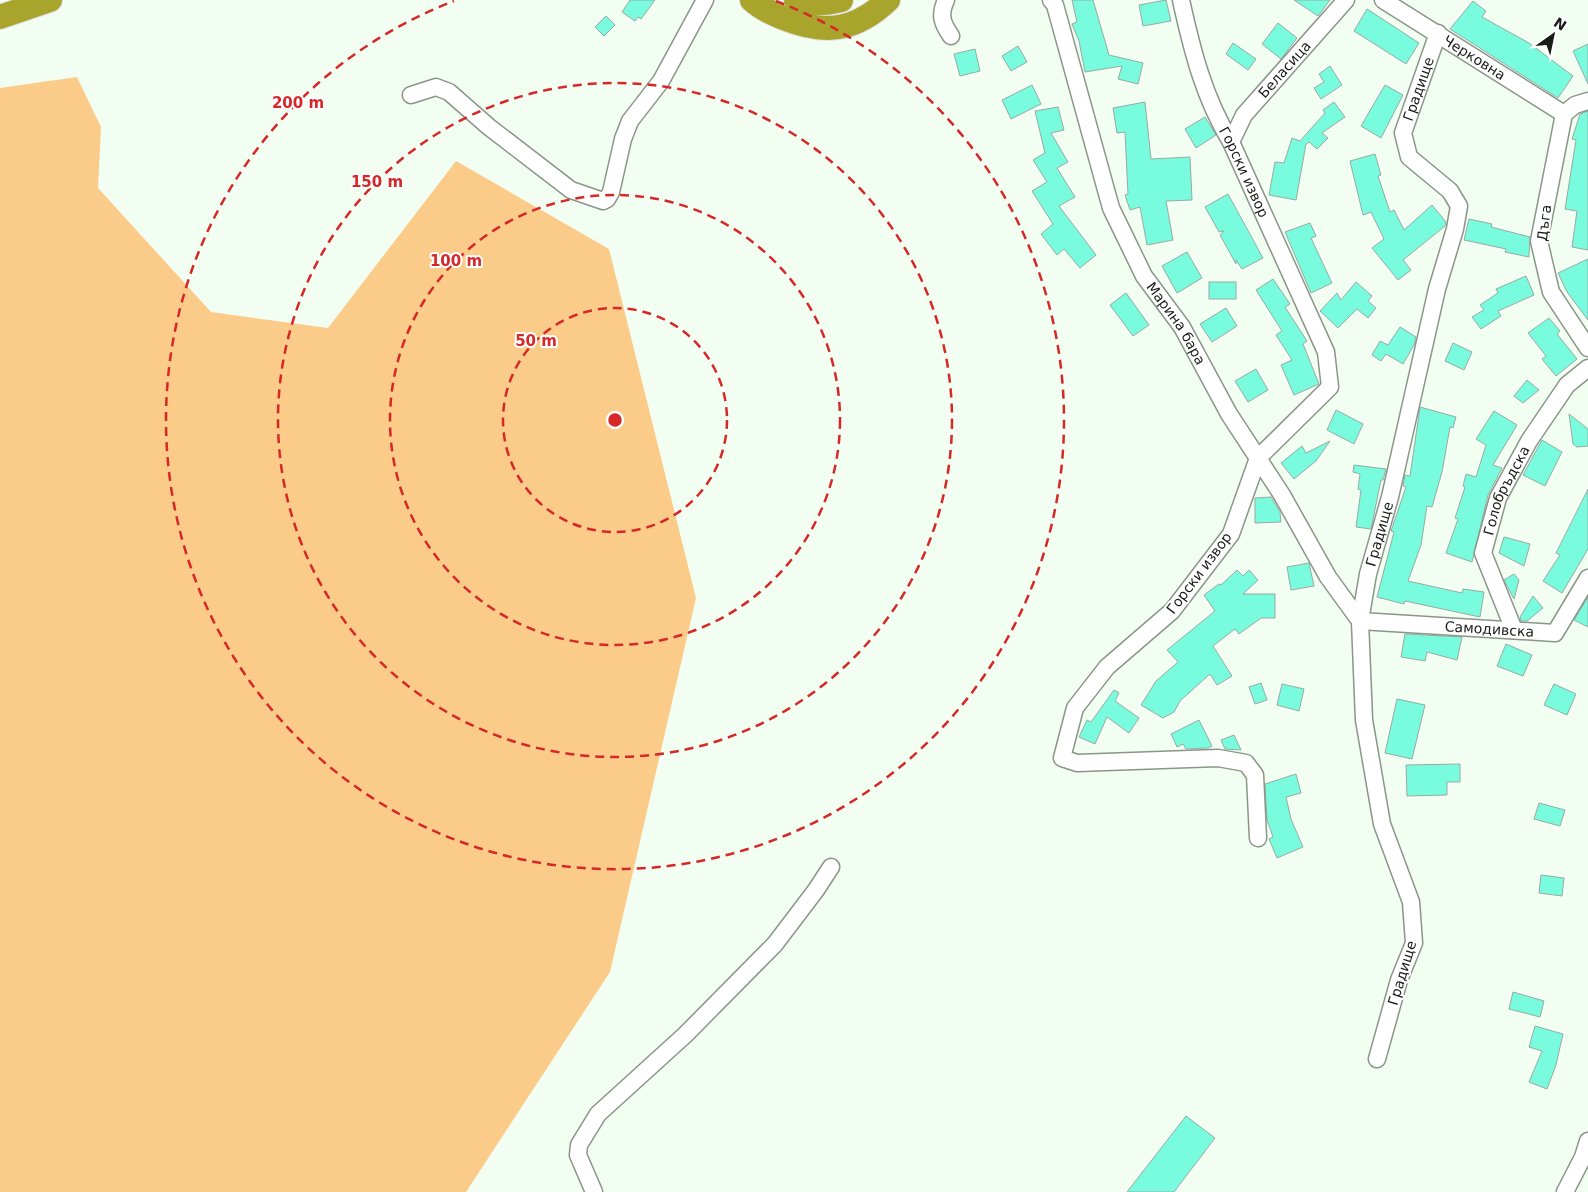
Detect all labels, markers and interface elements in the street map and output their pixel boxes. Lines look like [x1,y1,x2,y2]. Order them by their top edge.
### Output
north arrow [1528,10,1578,60]
text: N [1551,14,1569,34]
street label: Черковна [1440,32,1508,83]
street label: Беласица [1255,38,1314,101]
street label: Градище [1400,55,1437,123]
text: 200 m [272,94,324,112]
street label: Горски извор [1216,124,1272,220]
text: 150 m [351,173,403,191]
street label: Дъга [1534,204,1554,242]
text: 100 m [430,252,482,270]
street label: Марина бара [1143,279,1209,367]
text: 50 m [515,332,557,350]
centre of rings [606,411,624,429]
street label: Голобръдска [1480,443,1533,537]
street label: Градище [1363,500,1396,568]
street label: Горски извор [1163,529,1235,617]
street label: Самодивска [1444,618,1535,640]
street label: Градище [1385,939,1419,1007]

